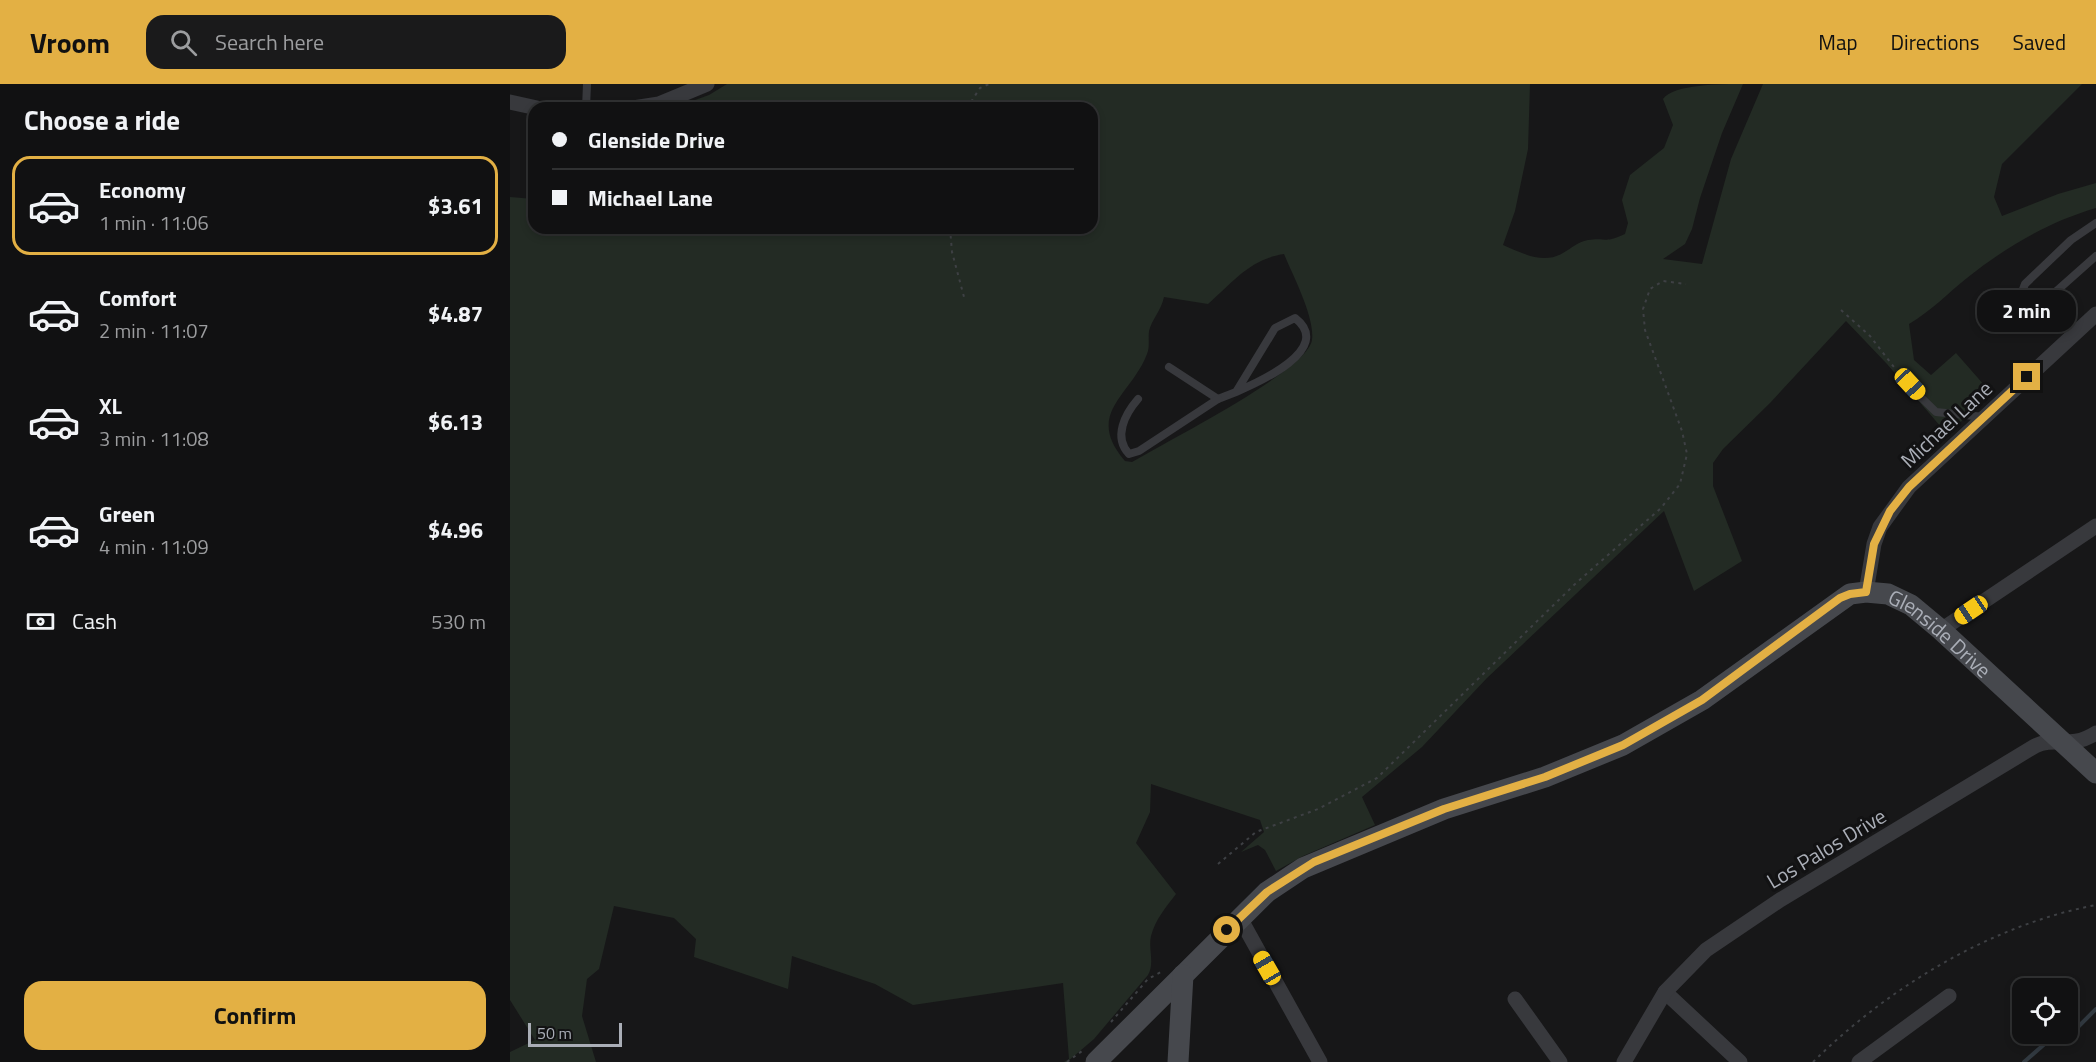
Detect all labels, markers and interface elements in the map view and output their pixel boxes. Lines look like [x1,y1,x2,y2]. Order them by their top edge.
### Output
search box [146,15,566,69]
text: Vroom [30,21,110,64]
text: Search here [215,25,324,59]
icon: search [167,26,200,59]
text: Map [1818,26,1858,58]
text: Directions [1891,26,1980,58]
text: Saved [2013,26,2066,58]
text: Choose a ride [24,99,180,140]
text: Glenside Drive [588,123,725,157]
text: Economy [99,173,186,207]
icon: car [27,179,81,233]
text: Michael Lane [588,181,713,215]
text: $3.61 [428,189,483,223]
text: 1 min · 11:06 [99,207,209,238]
text: Comfort [99,281,177,315]
icon: car [27,287,81,341]
callout: 2 min [1978,290,2077,332]
text: 2 min [2002,295,2051,326]
text: $4.87 [428,297,483,331]
text: 2 min · 11:07 [99,315,209,346]
route end [2013,363,2040,390]
car [1891,365,1929,403]
street label: Michael Lane [1893,373,1999,475]
text: XL [99,389,122,423]
icon: car [27,395,81,449]
text: $6.13 [428,405,483,439]
text: 3 min · 11:08 [99,423,209,454]
text: Green [99,497,155,531]
icon: car [27,503,81,557]
text: $4.96 [428,513,483,547]
text: 4 min · 11:09 [99,531,209,562]
street label: Glenside Drive [1883,580,1999,685]
car [1951,592,1991,628]
text: Cash [72,604,117,638]
icon: cash [24,605,57,638]
text: 530 m [431,606,486,637]
street label: Los Palos Drive [1760,800,1892,896]
route start [1213,916,1240,943]
car [1250,948,1284,988]
map controls [2012,978,2078,1044]
button: locate [2012,978,2078,1044]
button: Confirm [24,981,486,1050]
scale bar [528,1020,622,1048]
text: 50 m [537,1021,572,1045]

